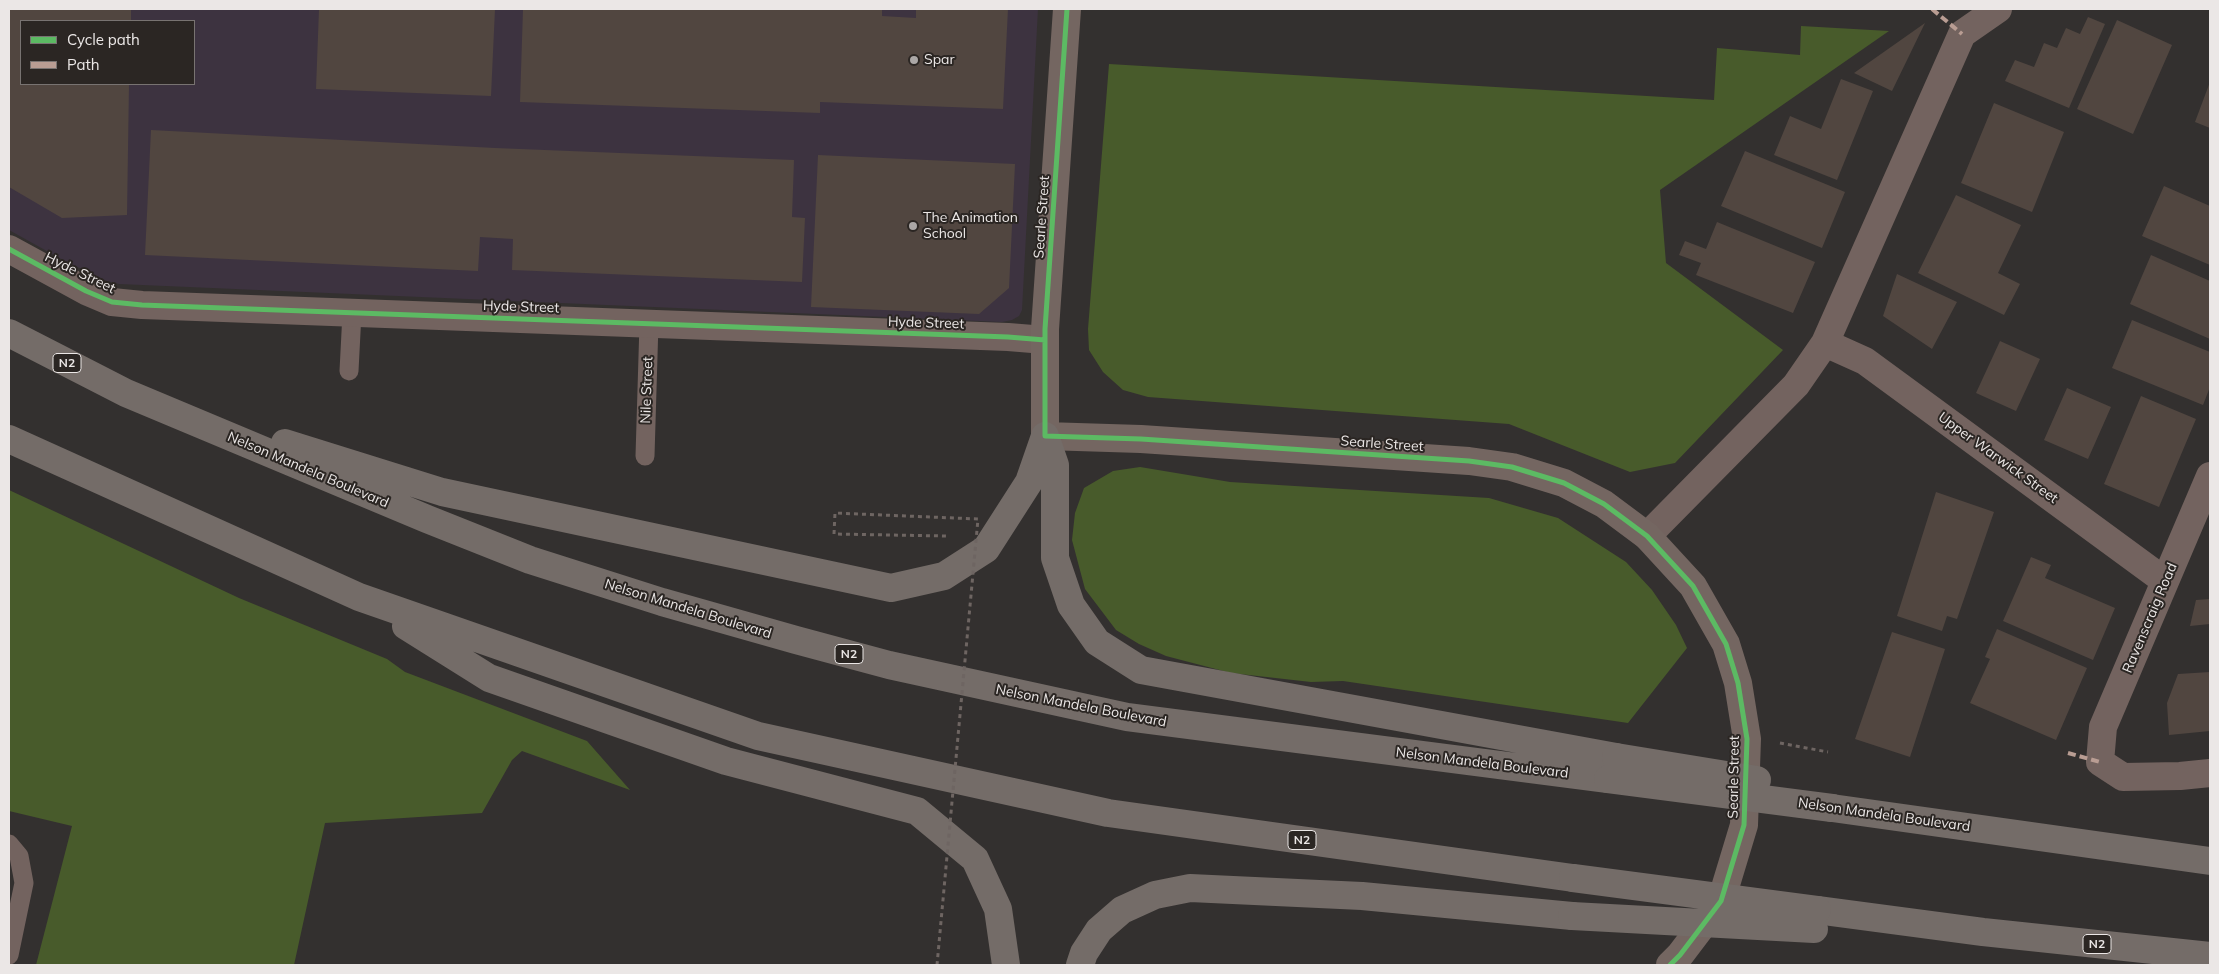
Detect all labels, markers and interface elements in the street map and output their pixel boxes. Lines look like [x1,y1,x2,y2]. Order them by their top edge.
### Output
legend [20,20,195,85]
text: Cycle path [67,30,140,49]
place label: Spar [924,52,955,68]
marker: Spar [908,54,920,66]
text: Path [67,55,99,74]
street label: Searle Street [1031,175,1053,259]
place label: The Animation School [923,210,1018,242]
marker: The Animation School [907,220,919,232]
street label: Hyde Street [42,249,118,297]
street label: Hyde Street [483,297,559,317]
street label: Hyde Street [888,313,964,333]
road number: N2 [53,353,81,372]
street label: Nile Street [637,356,657,424]
street label: Upper Warwick Street [1935,409,2061,507]
street label: Nelson Mandela Boulevard [225,428,391,512]
street label: Searle Street [1340,433,1424,455]
street label: Ravenscraig Road [2119,560,2181,676]
street label: Nelson Mandela Boulevard [602,576,774,642]
road number: N2 [835,644,863,664]
street label: Nelson Mandela Boulevard [994,681,1168,731]
street label: Searle Street [1725,735,1743,819]
street label: Nelson Mandela Boulevard [1395,744,1569,782]
street label: Nelson Mandela Boulevard [1797,795,1971,835]
road number: N2 [1288,830,1316,850]
road number: N2 [2083,934,2111,954]

